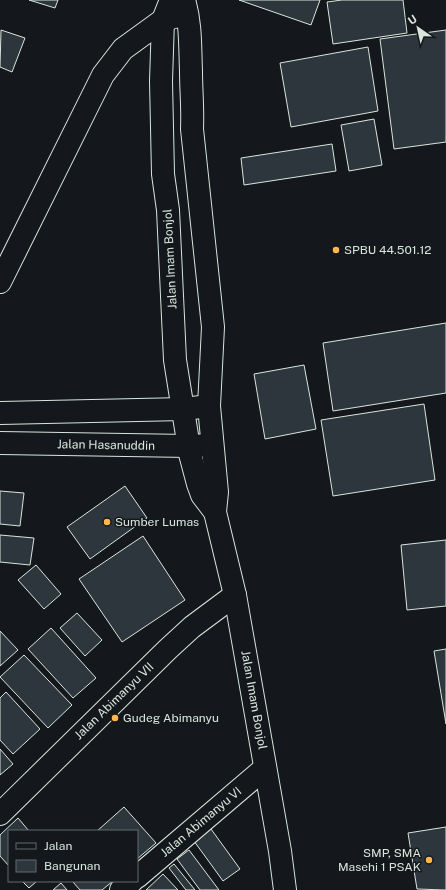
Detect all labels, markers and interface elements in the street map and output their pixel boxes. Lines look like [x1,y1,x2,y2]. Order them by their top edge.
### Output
north arrow [398,8,438,48]
text: U [406,12,419,27]
street label: Jalan Imam Bonjol [160,208,180,310]
place label: SPBU 44.501.12 [344,243,431,257]
marker: SPBU 44.501.12 [331,245,341,255]
street label: Jalan Hasanuddin [57,437,155,453]
place label: Sumber Lumas [115,515,199,529]
marker: Sumber Lumas [102,517,112,527]
street label: Jalan Imam Bonjol [238,649,270,751]
street label: Jalan Abimanyu VII [71,660,157,742]
place label: Gudeg Abimanyu [123,711,219,725]
marker: Gudeg Abimanyu [110,713,120,723]
street label: Jalan Abimanyu VI [158,784,244,860]
legend [8,830,138,882]
text: Jalan [44,839,73,853]
place label: SMP, SMA Masehi 1 PSAK [338,846,421,874]
marker: SMP, SMA Masehi 1 PSAK [424,855,434,865]
text: Bangunan [44,859,100,873]

